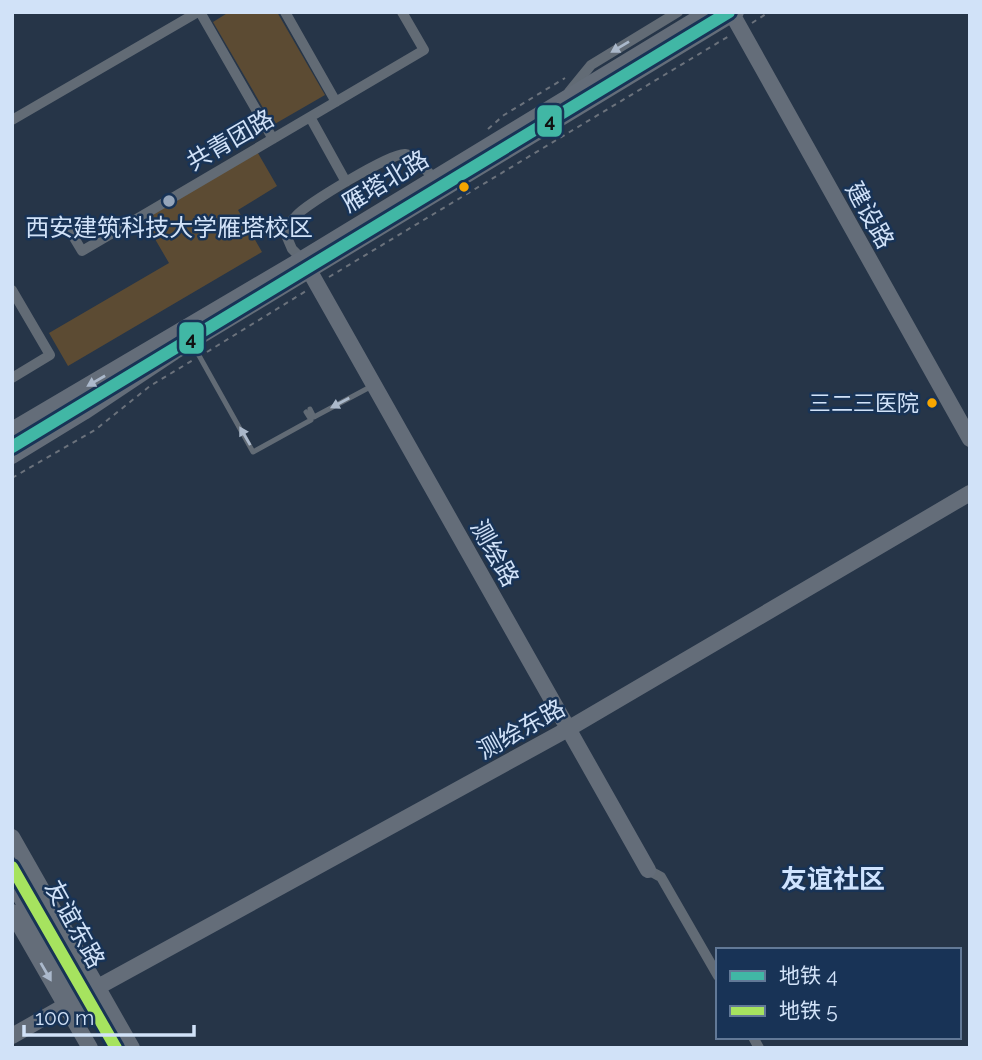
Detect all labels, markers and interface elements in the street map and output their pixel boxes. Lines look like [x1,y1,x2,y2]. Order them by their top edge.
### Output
one-way arrow [610,41,629,54]
street label: 共青团路 [181,103,279,177]
line badge: 4 [536,104,563,138]
text: 4 [545,109,556,131]
street label: 雁塔北路 [336,144,434,218]
street label: 建设路 [840,176,900,254]
unlabelled marker [457,180,471,194]
marker: 西安建筑科技大学雁塔校区 [161,193,177,209]
place label: 西安建筑科技大学雁塔校区 [25,213,313,242]
line badge: 4 [178,321,205,355]
text: 4 [186,327,197,349]
one-way arrow [86,374,105,387]
place label: 三二三医院 [809,390,919,416]
marker: 三二三医院 [925,396,939,410]
one-way arrow [331,397,350,409]
one-way arrow [239,426,251,446]
street label: 测绘路 [465,514,525,592]
street label: 测绘东路 [472,693,570,765]
district label: 友谊社区 [781,864,885,894]
street label: 友谊东路 [39,875,111,973]
legend [716,948,961,1039]
one-way arrow [40,962,52,981]
text: 地铁 4 [779,963,838,988]
scale bar [24,993,194,1038]
text: 地铁 5 [779,998,838,1023]
text: 100 m [35,1005,94,1030]

